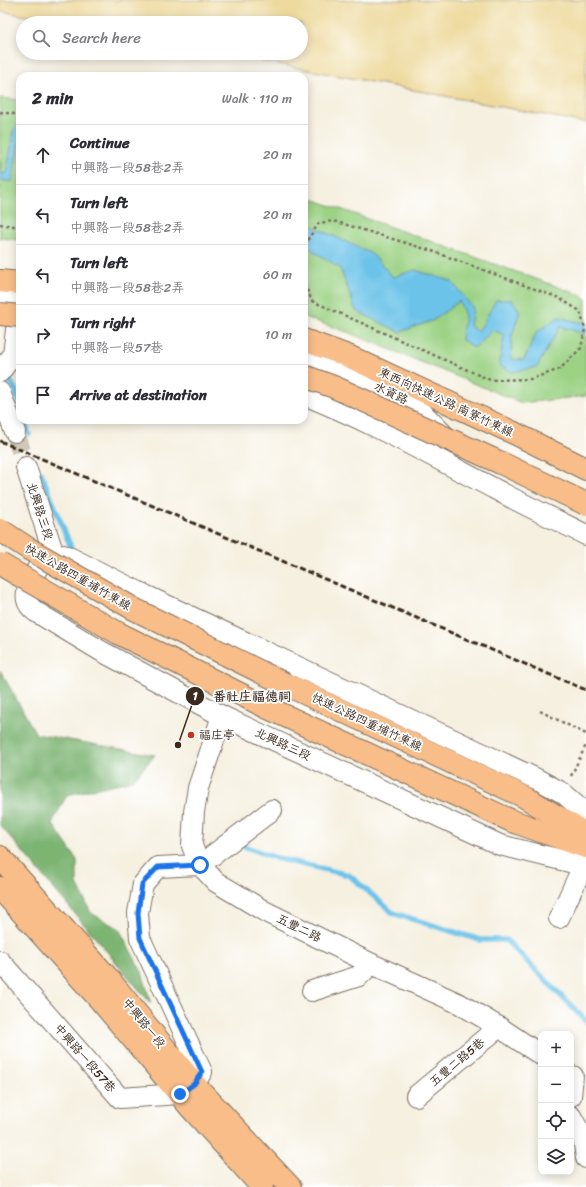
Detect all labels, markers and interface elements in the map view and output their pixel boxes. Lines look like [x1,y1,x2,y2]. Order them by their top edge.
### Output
search box [16,16,308,60]
text: Search here [62,25,141,51]
icon: search [30,27,52,49]
text: 2 min [32,83,73,113]
text: Walk · 110 m [222,87,292,110]
text: Continue [70,130,130,156]
text: 20 m [263,143,292,166]
icon: ahead [32,144,54,166]
text: 中興路一段58巷2弄 [70,156,184,179]
text: Turn left [70,190,128,216]
text: 20 m [263,203,292,226]
icon: left [32,204,54,226]
text: 中興路一段58巷2弄 [70,216,184,239]
text: Turn left [70,250,128,276]
text: 60 m [263,263,292,286]
icon: left [32,264,54,286]
text: 中興路一段58巷2弄 [70,276,184,299]
text: Turn right [70,310,135,336]
text: 10 m [265,323,292,346]
icon: right [32,324,54,346]
text: 中興路一段57巷 [70,336,163,359]
street label: 東西向快速公路 南寮竹東線 [375,361,517,443]
street label: 水資路 [370,375,412,411]
text: Arrive at destination [70,382,207,408]
icon: arrive [32,384,54,406]
street label: 北興路三段 [20,479,60,543]
street label: 快速公路四重埔竹東線 [21,537,135,617]
callout: 番社庄福德祠 [185,684,299,709]
text: 1 [192,685,198,707]
text: 番社庄福德祠 [213,685,291,708]
street label: 快速公路四重埔竹東線 [308,687,426,757]
street label: 北興路三段 [251,721,315,767]
place label: 福庄亭 [199,724,235,746]
marker: 福庄亭 [186,730,196,740]
route start [191,856,209,874]
street label: 五豐二路 [273,908,325,948]
street label: 中興路一段 [117,993,171,1053]
street label: 中興路一段57巷 [48,1018,122,1098]
map controls [538,1031,574,1175]
button: + [538,1031,574,1067]
street label: 五豐二路5巷 [424,1032,490,1092]
button: − [538,1067,574,1103]
route end [171,1085,189,1103]
button: locate [538,1103,574,1139]
button: layers [538,1139,574,1175]

